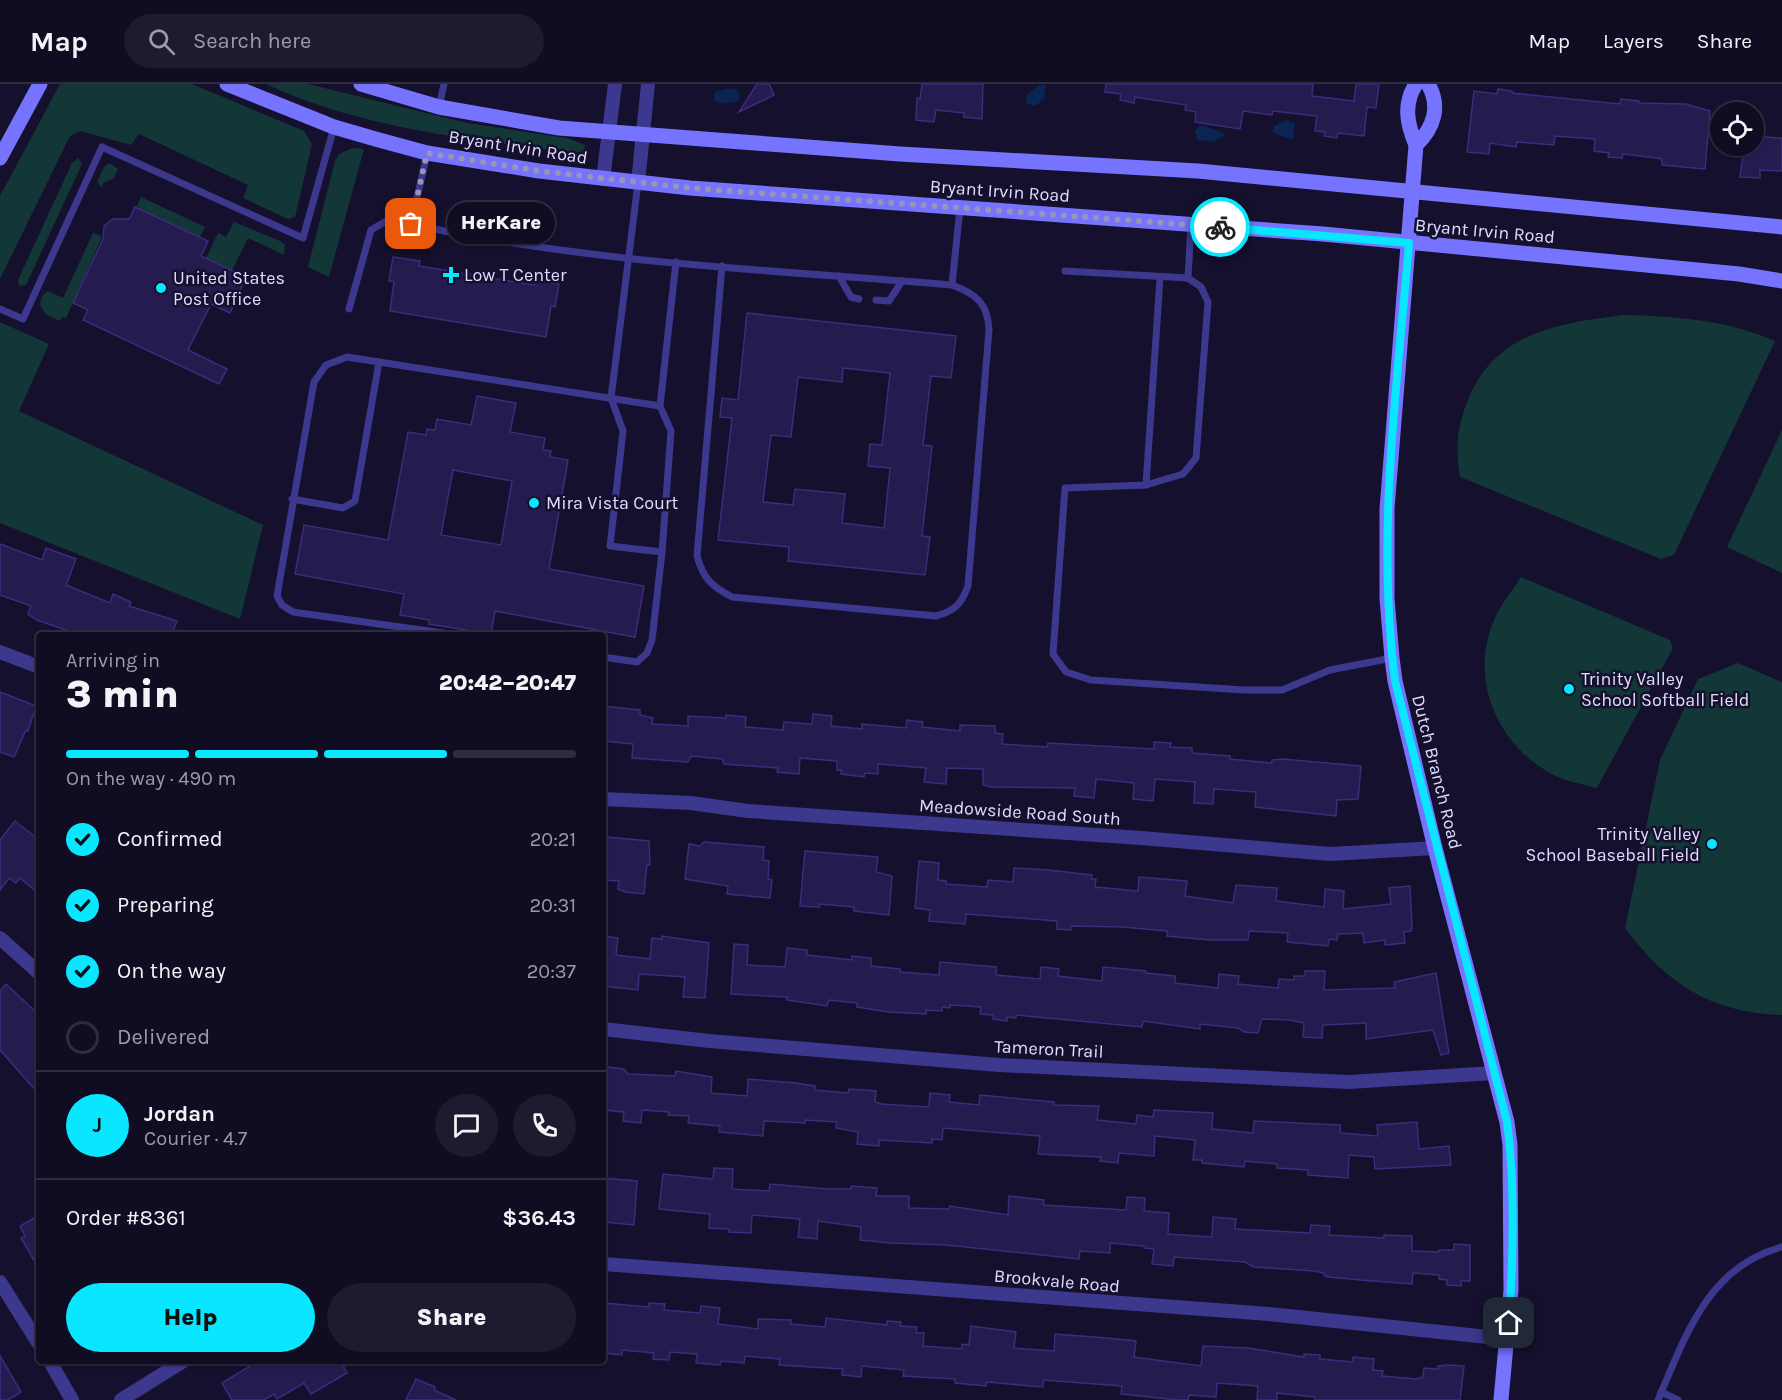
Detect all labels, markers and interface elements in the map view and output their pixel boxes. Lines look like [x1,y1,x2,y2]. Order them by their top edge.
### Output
search box [124,14,544,68]
text: Map [30,25,88,58]
icon: search [145,25,178,58]
text: Search here [193,28,311,54]
text: Map [1528,29,1570,53]
text: Layers [1603,29,1664,53]
text: Share [1697,29,1752,53]
map controls [1710,102,1764,156]
button: locate [1710,102,1764,156]
street label: Bryant Irvin Road [447,125,589,169]
street label: Bryant Irvin Road [929,175,1071,207]
courier [1190,197,1250,257]
pin [385,198,436,249]
callout: HerKare [447,203,555,245]
icon: bag [394,207,427,240]
text: HerKare [461,211,541,234]
icon: bike [1204,211,1237,244]
street label: Bryant Irvin Road [1414,214,1556,248]
place label: Low T Center [464,264,567,286]
marker: Low T Center [442,266,460,284]
place label: United States Post Office [173,267,285,310]
marker: United States Post Office [154,281,168,295]
place label: Mira Vista Court [546,492,678,514]
marker: Mira Vista Court [527,496,541,510]
text: Arriving in [66,649,160,672]
place label: Trinity Valley School Softball Field [1581,668,1749,711]
text: 20:42–20:47 [439,670,576,696]
text: 3 min [66,671,179,717]
marker: Trinity Valley School Softball Field [1562,682,1576,696]
street label: Dutch Branch Road [1407,693,1467,851]
text: On the way · 490 m [66,767,236,790]
street label: Meadowside Road South [919,794,1121,830]
icon: check [66,823,99,856]
place label: Trinity Valley School Baseball Field [1526,823,1701,866]
text: Confirmed [117,826,223,852]
text: 20:21 [530,828,576,851]
marker: Trinity Valley School Baseball Field [1705,837,1719,851]
icon: check [66,889,99,922]
text: Preparing [117,892,214,918]
text: 20:31 [530,894,576,917]
icon: check [66,955,99,988]
text: On the way [117,958,226,984]
text: 20:37 [527,960,576,983]
text: Delivered [117,1024,210,1050]
street label: Tameron Trail [994,1035,1104,1063]
button: chat [435,1094,498,1157]
button: phone [513,1094,576,1157]
text: Jordan [144,1101,215,1127]
text: J [93,1112,102,1138]
text: Courier · 4.7 [144,1127,247,1150]
text: Order #8361 [66,1205,186,1231]
text: $36.43 [502,1205,576,1231]
street label: Brookvale Road [993,1265,1121,1297]
button: Help [66,1283,315,1352]
button: Share [327,1283,576,1352]
pin [1483,1297,1534,1348]
icon: home [1492,1306,1525,1339]

